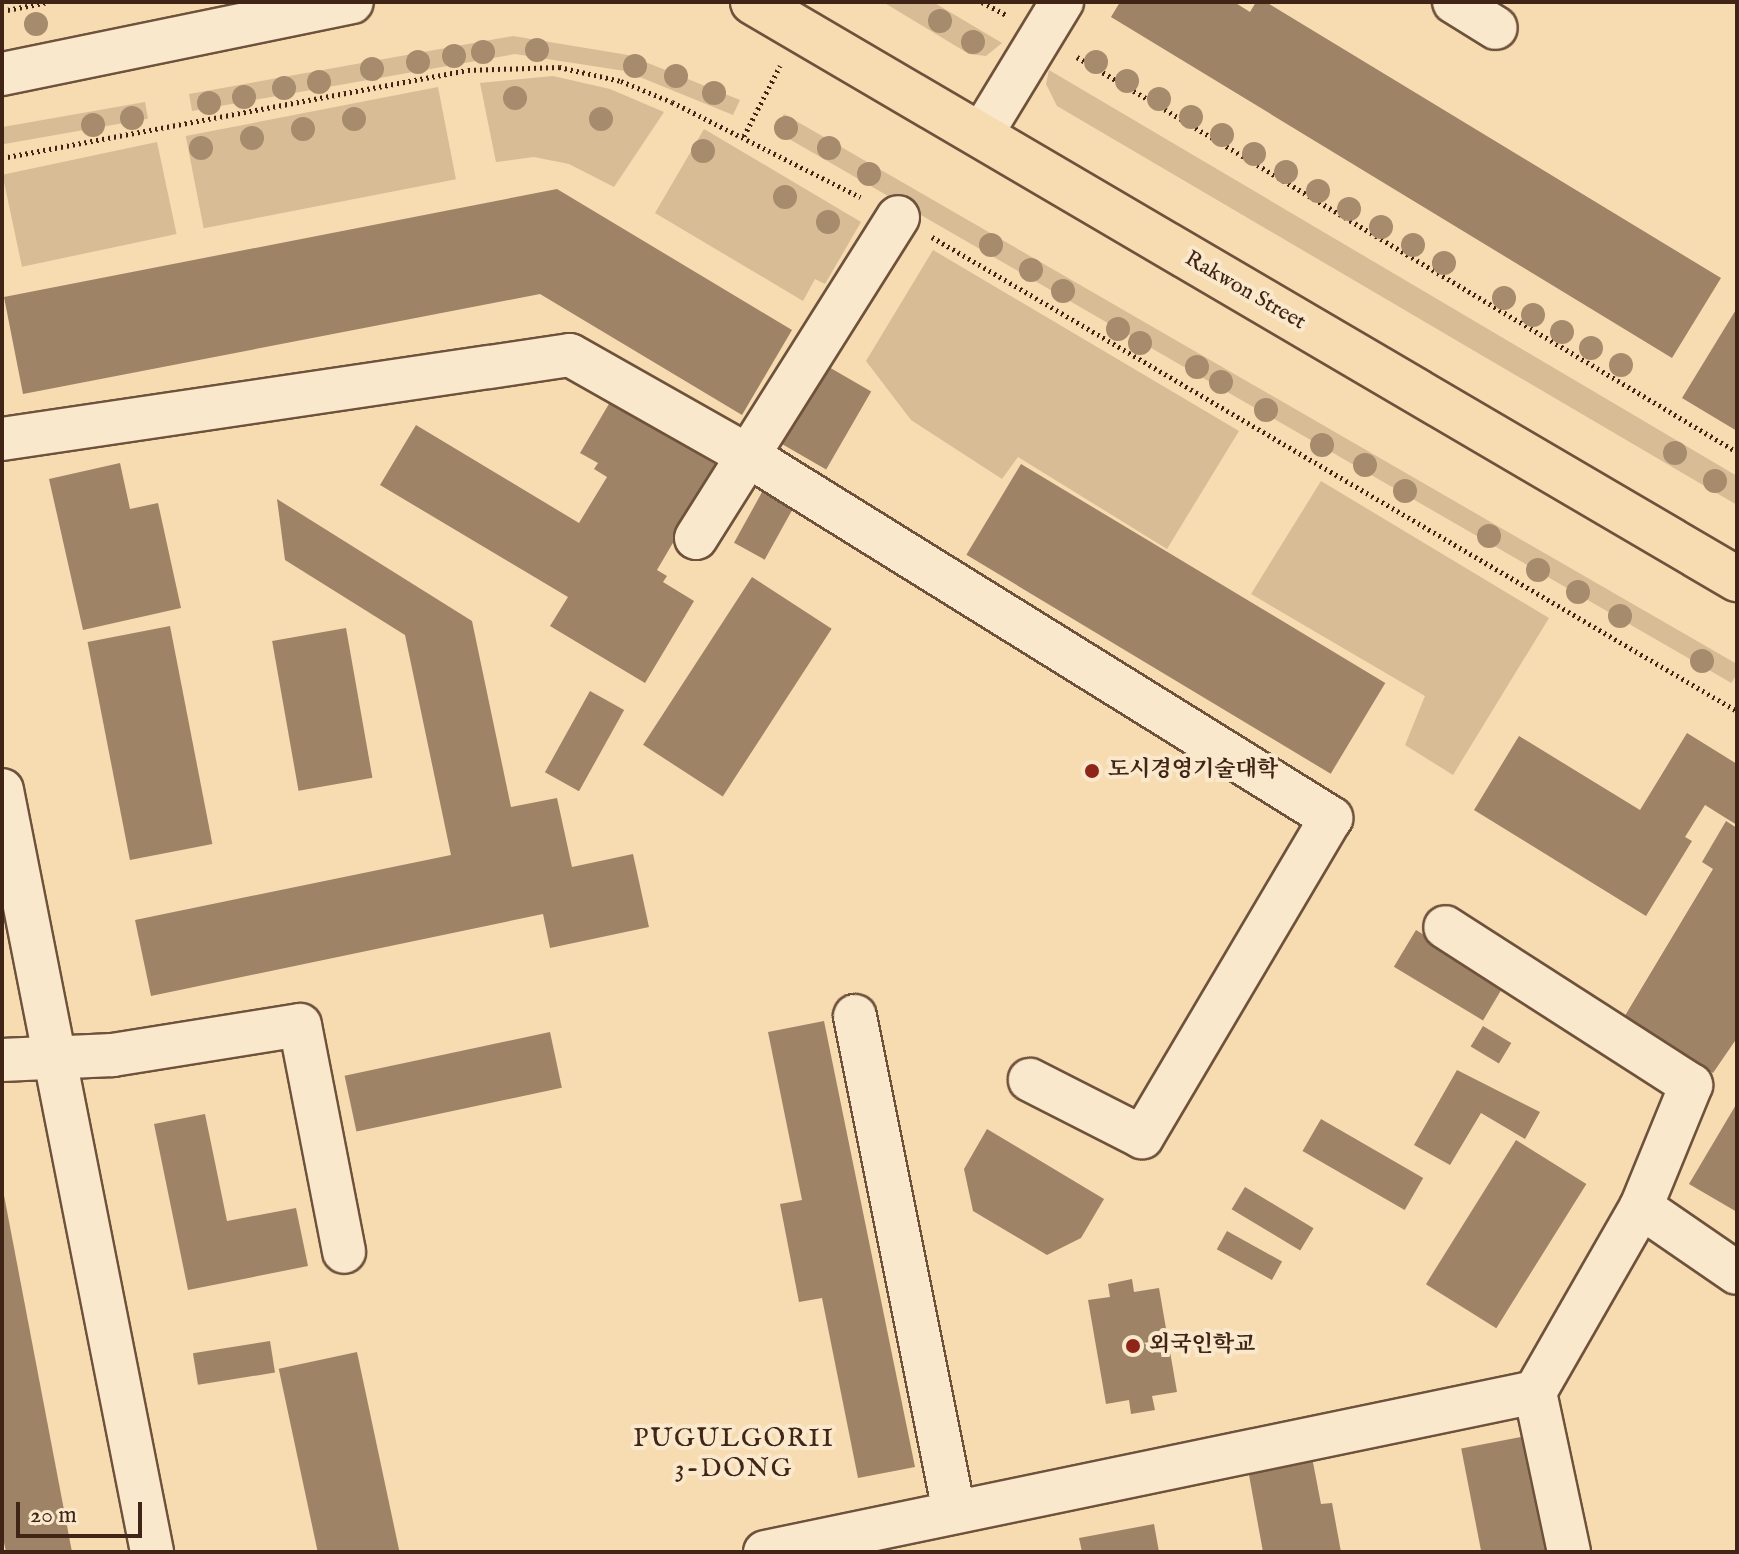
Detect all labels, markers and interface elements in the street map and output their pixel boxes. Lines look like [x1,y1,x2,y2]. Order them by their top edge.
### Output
street label: Rakwon Street [1180,246,1310,336]
place label: 도시경영기술대학 [1108,758,1278,784]
marker: 도시경영기술대학 [1083,762,1101,780]
place label: 외국인학교 [1149,1333,1255,1359]
marker: 외국인학교 [1124,1337,1142,1355]
district label: PUGULGORII 3-DONG [633,1423,835,1484]
scale bar [20,1486,146,1536]
text: 20 m [30,1500,77,1531]

